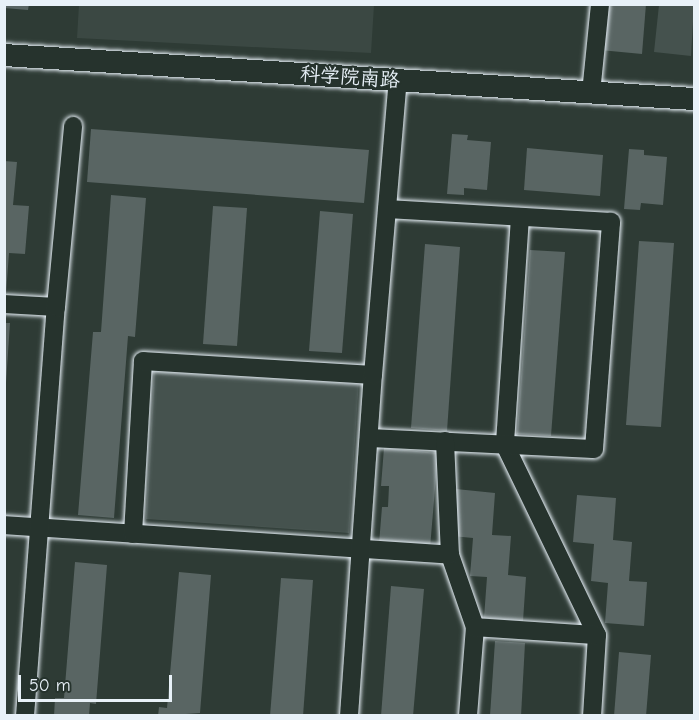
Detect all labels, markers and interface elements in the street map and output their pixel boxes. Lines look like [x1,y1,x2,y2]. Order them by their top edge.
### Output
street label: 科学院南路 [299,62,401,92]
scale bar [21,663,176,701]
text: 50 m [29,675,71,696]

